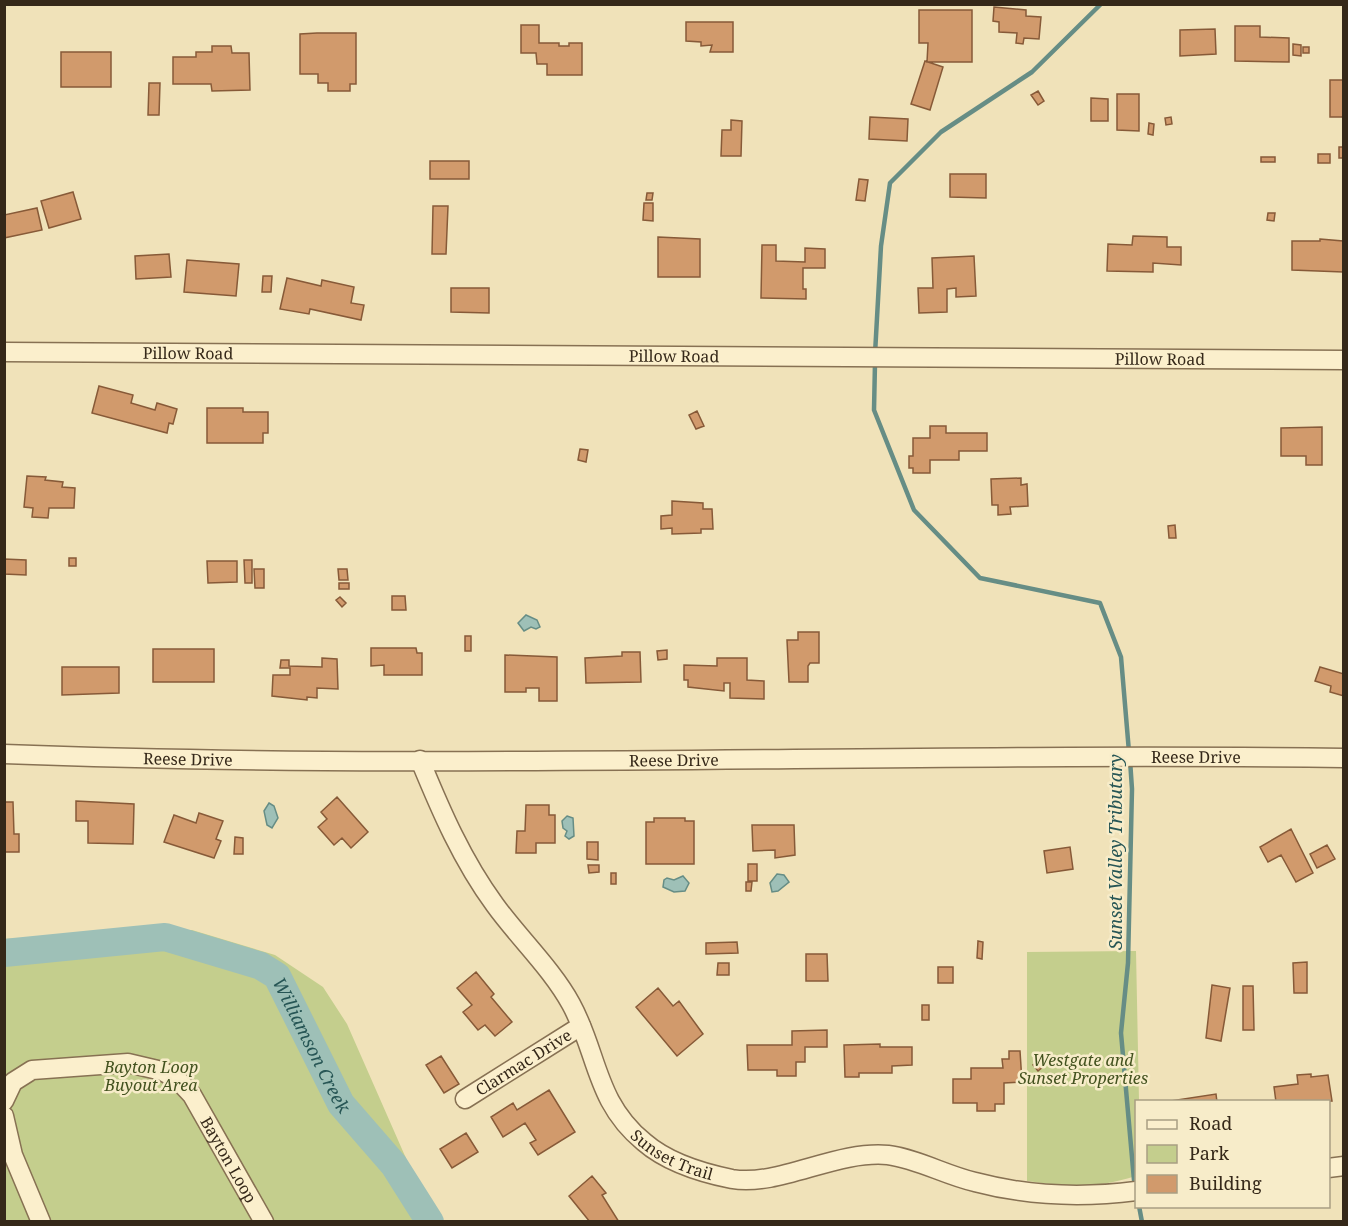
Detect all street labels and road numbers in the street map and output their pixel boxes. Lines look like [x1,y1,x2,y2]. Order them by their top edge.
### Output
street label: Pillow Road [143,342,233,364]
street label: Pillow Road [629,345,719,367]
street label: Pillow Road [1115,348,1205,370]
street label: Reese Drive [1151,746,1241,768]
street label: Reese Drive [143,747,233,771]
street label: Reese Drive [629,749,719,771]
street label: Clarmac Drive [471,1024,576,1101]
street label: Bayton Loop [196,1113,262,1207]
street label: Sunset Trail [626,1124,716,1185]

